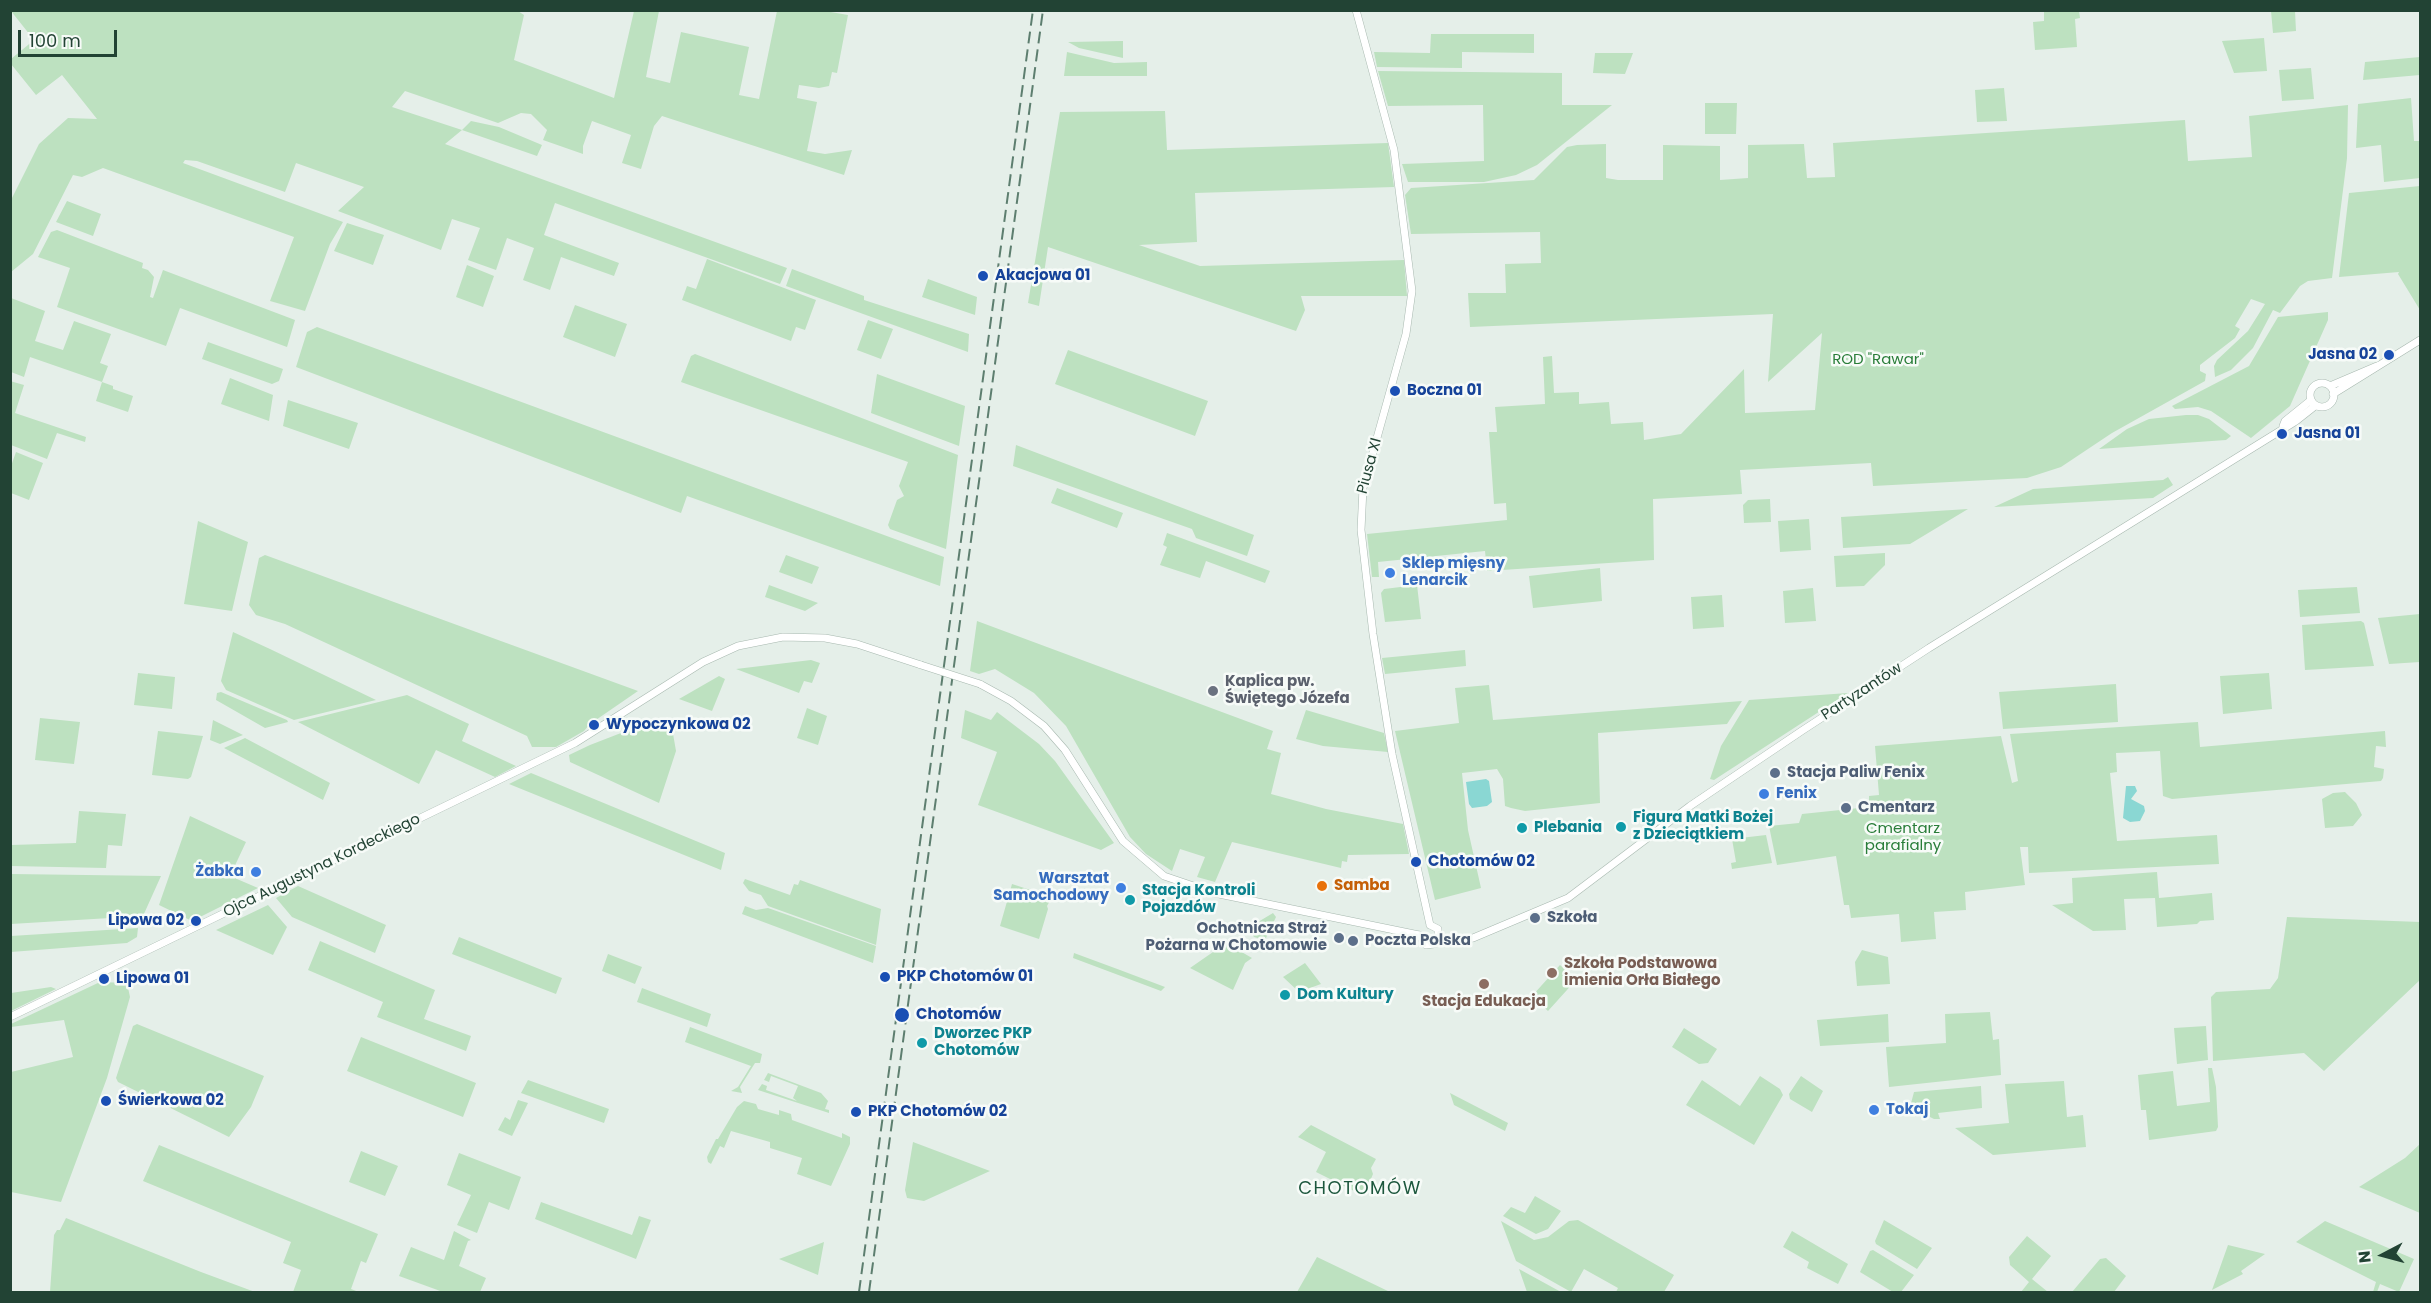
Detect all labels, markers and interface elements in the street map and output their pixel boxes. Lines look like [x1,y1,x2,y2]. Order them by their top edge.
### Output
scale bar [21,18,120,56]
text: 100 m [29,28,81,53]
place label: Akacjowa 01 [995,267,1090,285]
marker: Akacjowa 01 [976,269,990,283]
place label: Jasna 02 [2308,346,2377,364]
marker: Jasna 02 [2382,348,2396,362]
park label: ROD "Rawar" [1832,351,1924,369]
place label: Boczna 01 [1407,382,1482,400]
marker: Boczna 01 [1388,384,1402,398]
place label: Jasna 01 [2294,425,2360,443]
marker: Jasna 01 [2275,427,2289,441]
street label: Piusa XI [1354,436,1386,496]
place label: Sklep mięsny Lenarcik [1402,555,1505,590]
marker: Sklep mięsny Lenarcik [1383,566,1397,580]
street label: Partyzantów [1818,659,1906,725]
place label: Kaplica pw. Świętego Józefa [1225,673,1350,708]
marker: Kaplica pw. Świętego Józefa [1206,684,1220,698]
place label: Wypoczynkowa 02 [606,716,751,734]
marker: Wypoczynkowa 02 [587,718,601,732]
place label: Stacja Paliw Fenix [1787,764,1925,782]
marker: Stacja Paliw Fenix [1768,766,1782,780]
place label: Fenix [1776,785,1817,803]
marker: Fenix [1757,787,1771,801]
place label: Cmentarz [1858,799,1935,817]
marker: Cmentarz [1839,801,1853,815]
place label: Figura Matki Bożej z Dzieciątkiem [1633,809,1773,844]
street label: Ojca Augustyna Kordeckiego [221,810,423,922]
place label: Plebania [1534,819,1602,837]
marker: Figura Matki Bożej z Dzieciątkiem [1614,820,1628,834]
park label: Cmentarz parafialny [1865,820,1941,855]
marker: Plebania [1515,821,1529,835]
place label: Chotomów 02 [1428,853,1535,871]
marker: Chotomów 02 [1409,855,1423,869]
place label: Żabka [195,863,244,881]
marker: Żabka [249,865,263,879]
place label: Warsztat Samochodowy [993,870,1109,905]
place label: Samba [1334,877,1390,895]
marker: Samba [1315,879,1329,893]
marker: Warsztat Samochodowy [1114,881,1128,895]
place label: Stacja Kontroli Pojazdów [1142,882,1255,917]
marker: Stacja Kontroli Pojazdów [1123,893,1137,907]
place label: Szkoła [1547,909,1597,927]
marker: Szkoła [1528,911,1542,925]
place label: Lipowa 02 [108,912,184,930]
marker: Lipowa 02 [189,914,203,928]
place label: Ochotnicza Straż Pożarna w Chotomowie [1146,920,1327,955]
marker: Ochotnicza Straż Pożarna w Chotomowie [1332,931,1346,945]
place label: Poczta Polska [1365,932,1471,950]
marker: Poczta Polska [1346,934,1360,948]
place label: Szkoła Podstawowa imienia Orła Białego [1564,955,1721,990]
marker: Szkoła Podstawowa imienia Orła Białego [1545,966,1559,980]
place label: PKP Chotomów 01 [897,968,1033,986]
place label: Lipowa 01 [116,970,189,988]
marker: PKP Chotomów 01 [878,970,892,984]
marker: Lipowa 01 [97,972,111,986]
marker: Stacja Edukacja [1477,977,1491,991]
place label: Dom Kultury [1297,986,1394,1004]
marker: Dom Kultury [1278,988,1292,1002]
place label: Stacja Edukacja [1422,993,1546,1011]
marker: Chotomów [893,1006,911,1024]
place label: Chotomów [916,1006,1001,1024]
place label: Dworzec PKP Chotomów [934,1025,1032,1060]
marker: Dworzec PKP Chotomów [915,1036,929,1050]
place label: Świerkowa 02 [118,1092,224,1110]
marker: Świerkowa 02 [99,1094,113,1108]
place label: Tokaj [1886,1101,1928,1119]
place label: PKP Chotomów 02 [868,1103,1007,1121]
marker: Tokaj [1867,1103,1881,1117]
marker: PKP Chotomów 02 [849,1105,863,1119]
district label: CHOTOMÓW [1298,1178,1422,1200]
north arrow [2353,1225,2413,1285]
text: N [2353,1250,2377,1264]

